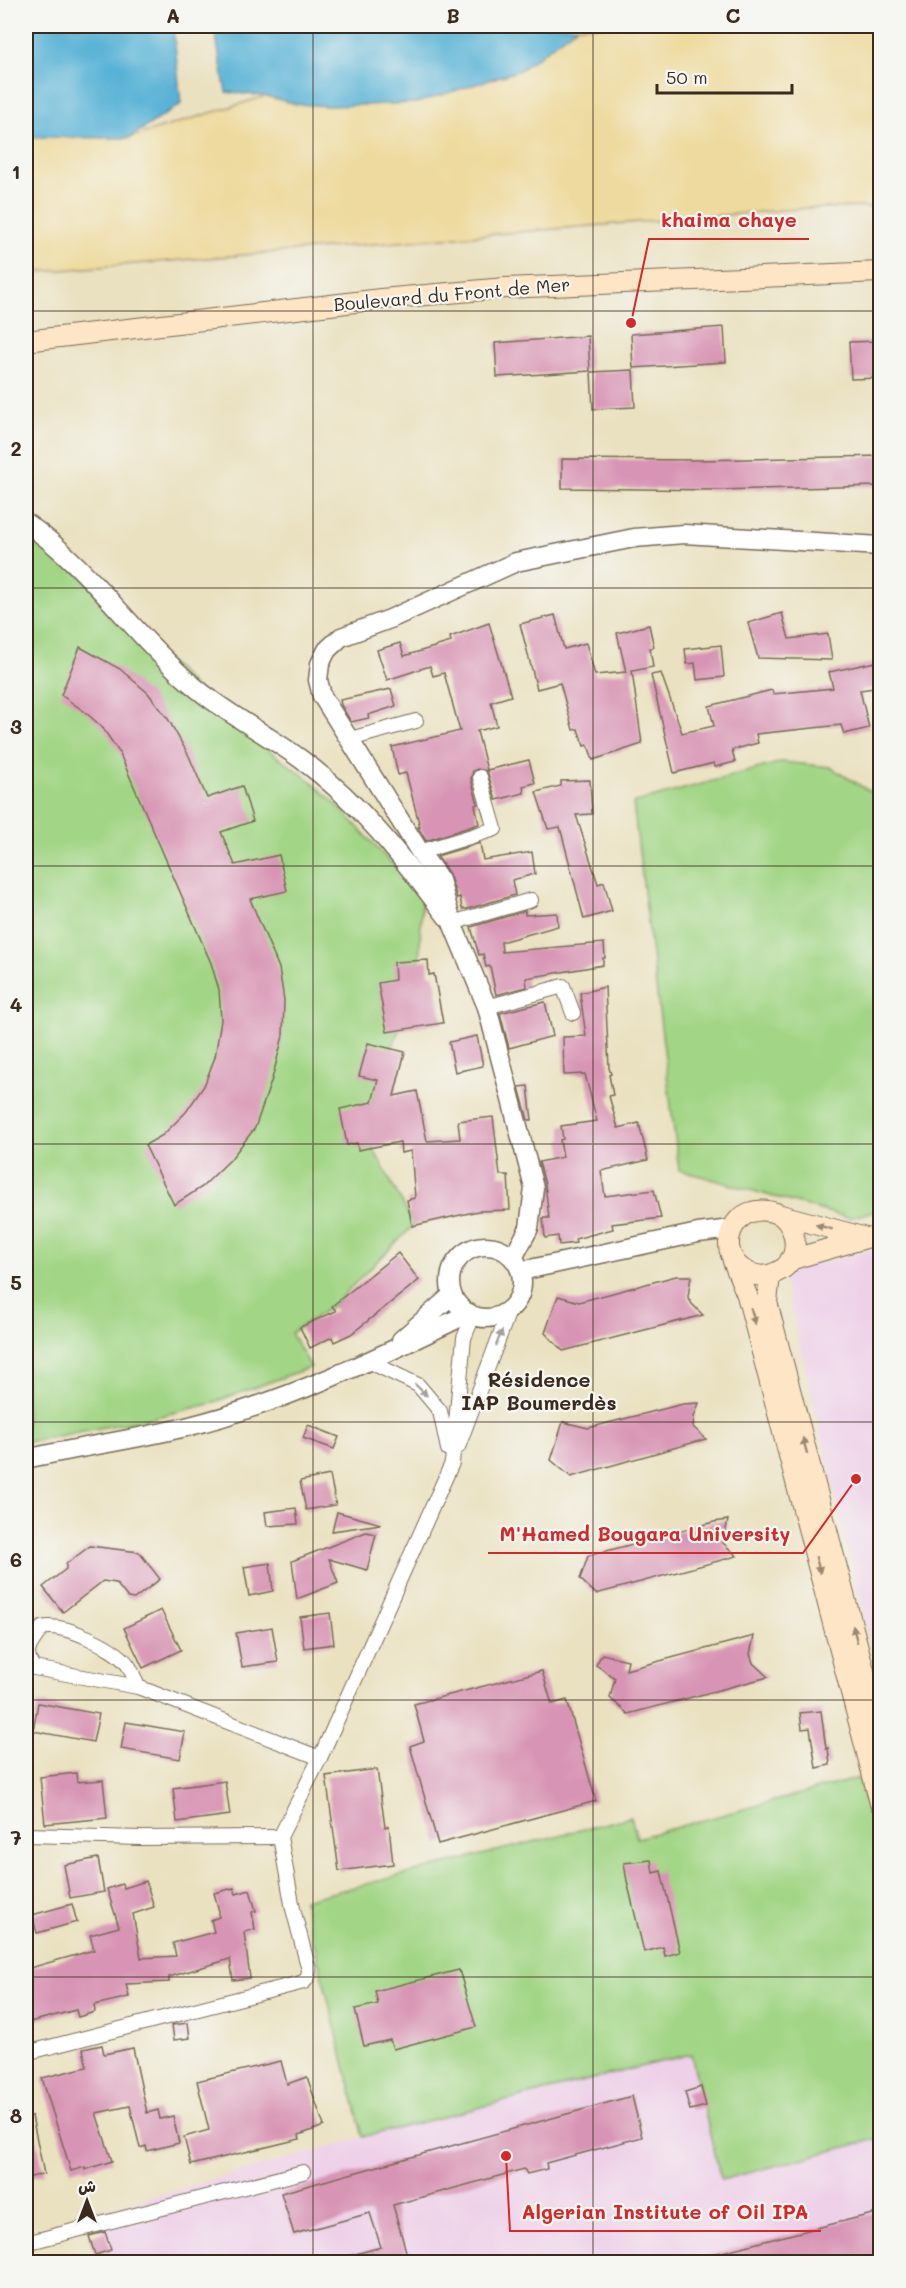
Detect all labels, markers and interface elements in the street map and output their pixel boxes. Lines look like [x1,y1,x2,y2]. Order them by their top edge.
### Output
text: A [166,2,180,28]
text: B [446,2,460,28]
text: C [726,2,741,28]
scale bar [657,57,792,95]
text: 50 m [666,65,708,89]
text: 1 [12,158,20,184]
callout: khaima chaye [649,201,809,239]
text: khaima chaye [661,206,797,232]
street label: Boulevard du Front de Mer [333,272,571,316]
text: 2 [10,435,22,461]
text: 3 [10,713,22,739]
text: 4 [10,991,23,1017]
one-way arrow [815,1221,833,1231]
text: 5 [10,1269,22,1295]
one-way arrow [748,1307,758,1325]
one-way arrow [494,1329,504,1347]
district label: Résidence IAP Boumerdès [461,1366,617,1415]
one-way arrow [413,1382,427,1396]
one-way arrow [800,1436,809,1454]
callout: M'Hamed Bougara University [488,1515,803,1553]
text: M'Hamed Bougara University [500,1520,791,1546]
text: 6 [10,1546,22,1572]
one-way arrow [814,1556,823,1574]
one-way arrow [850,1625,859,1643]
text: 7 [10,1824,22,1850]
text: 8 [10,2102,22,2128]
north arrow [57,2171,117,2231]
text: ش [78,2175,96,2196]
callout: Algerian Institute of Oil IPA [510,2193,821,2231]
text: Algerian Institute of Oil IPA [522,2198,808,2224]

